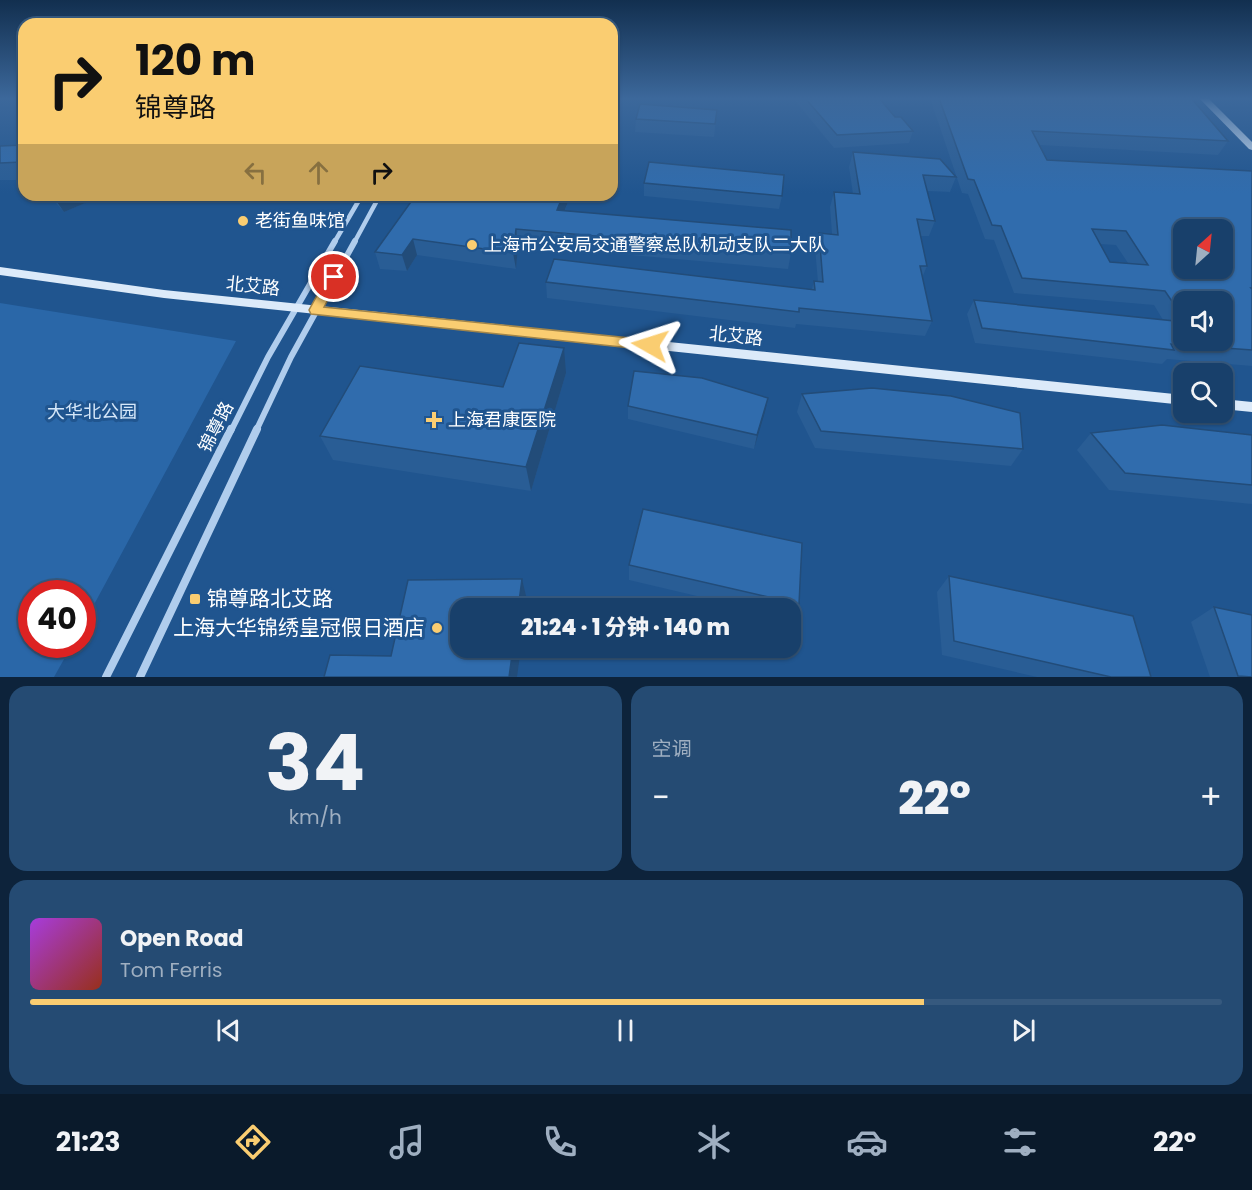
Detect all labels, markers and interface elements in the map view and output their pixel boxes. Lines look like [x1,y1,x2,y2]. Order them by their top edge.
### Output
text: 120 m [135,31,256,90]
icon: right [36,42,114,120]
text: 锦尊路 [135,89,216,126]
icon: left [239,156,272,189]
icon: ahead [302,156,335,189]
icon: right [365,156,398,189]
place label: 老街鱼味馆 [255,208,345,233]
marker: 老街鱼味馆 [236,214,250,228]
north arrow [1173,219,1233,279]
map controls [1173,219,1233,423]
place label: 上海市公安局交通警察总队机动支队二大队 [484,232,826,257]
marker: 上海市公安局交通警察总队机动支队二大队 [465,238,479,252]
pin [308,251,359,302]
icon: arrive [317,260,350,293]
street label: 北艾路 [225,270,281,301]
button: sound [1173,291,1233,351]
position arrow [618,313,682,377]
street label: 北艾路 [708,320,764,351]
button: search [1173,363,1233,423]
street label: 锦尊路 [192,397,239,457]
park label: 大华北公园 [47,399,137,424]
place label: 上海君康医院 [448,407,556,432]
marker: 上海君康医院 [425,411,443,429]
speed limit sign: 40 [18,580,96,658]
place label: 锦尊路北艾路 [207,584,333,613]
marker: 锦尊路北艾路 [188,592,202,606]
text: 21:24 · 1 分钟 · 140 m [521,612,730,643]
place label: 上海大华锦绣皇冠假日酒店 [173,613,425,642]
marker: 上海大华锦绣皇冠假日酒店 [430,621,444,635]
text: 34 [265,708,365,817]
text: 空调 [652,735,692,763]
text: 22° [898,767,971,830]
text: − [652,774,670,821]
text: + [1199,774,1222,821]
text: km/h [289,803,342,831]
text: Open Road [120,923,244,954]
text: Tom Ferris [120,956,222,984]
icon: previous [212,1014,245,1047]
icon: pause [609,1014,642,1047]
icon: next [1007,1014,1040,1047]
icon: directions [232,1121,274,1163]
icon: music [386,1121,428,1163]
icon: phone [539,1121,581,1163]
icon: climate [693,1121,735,1163]
icon: car [846,1121,888,1163]
icon: filters [999,1121,1041,1163]
text: 21:23 [56,1123,121,1160]
text: 22° [1153,1123,1196,1160]

